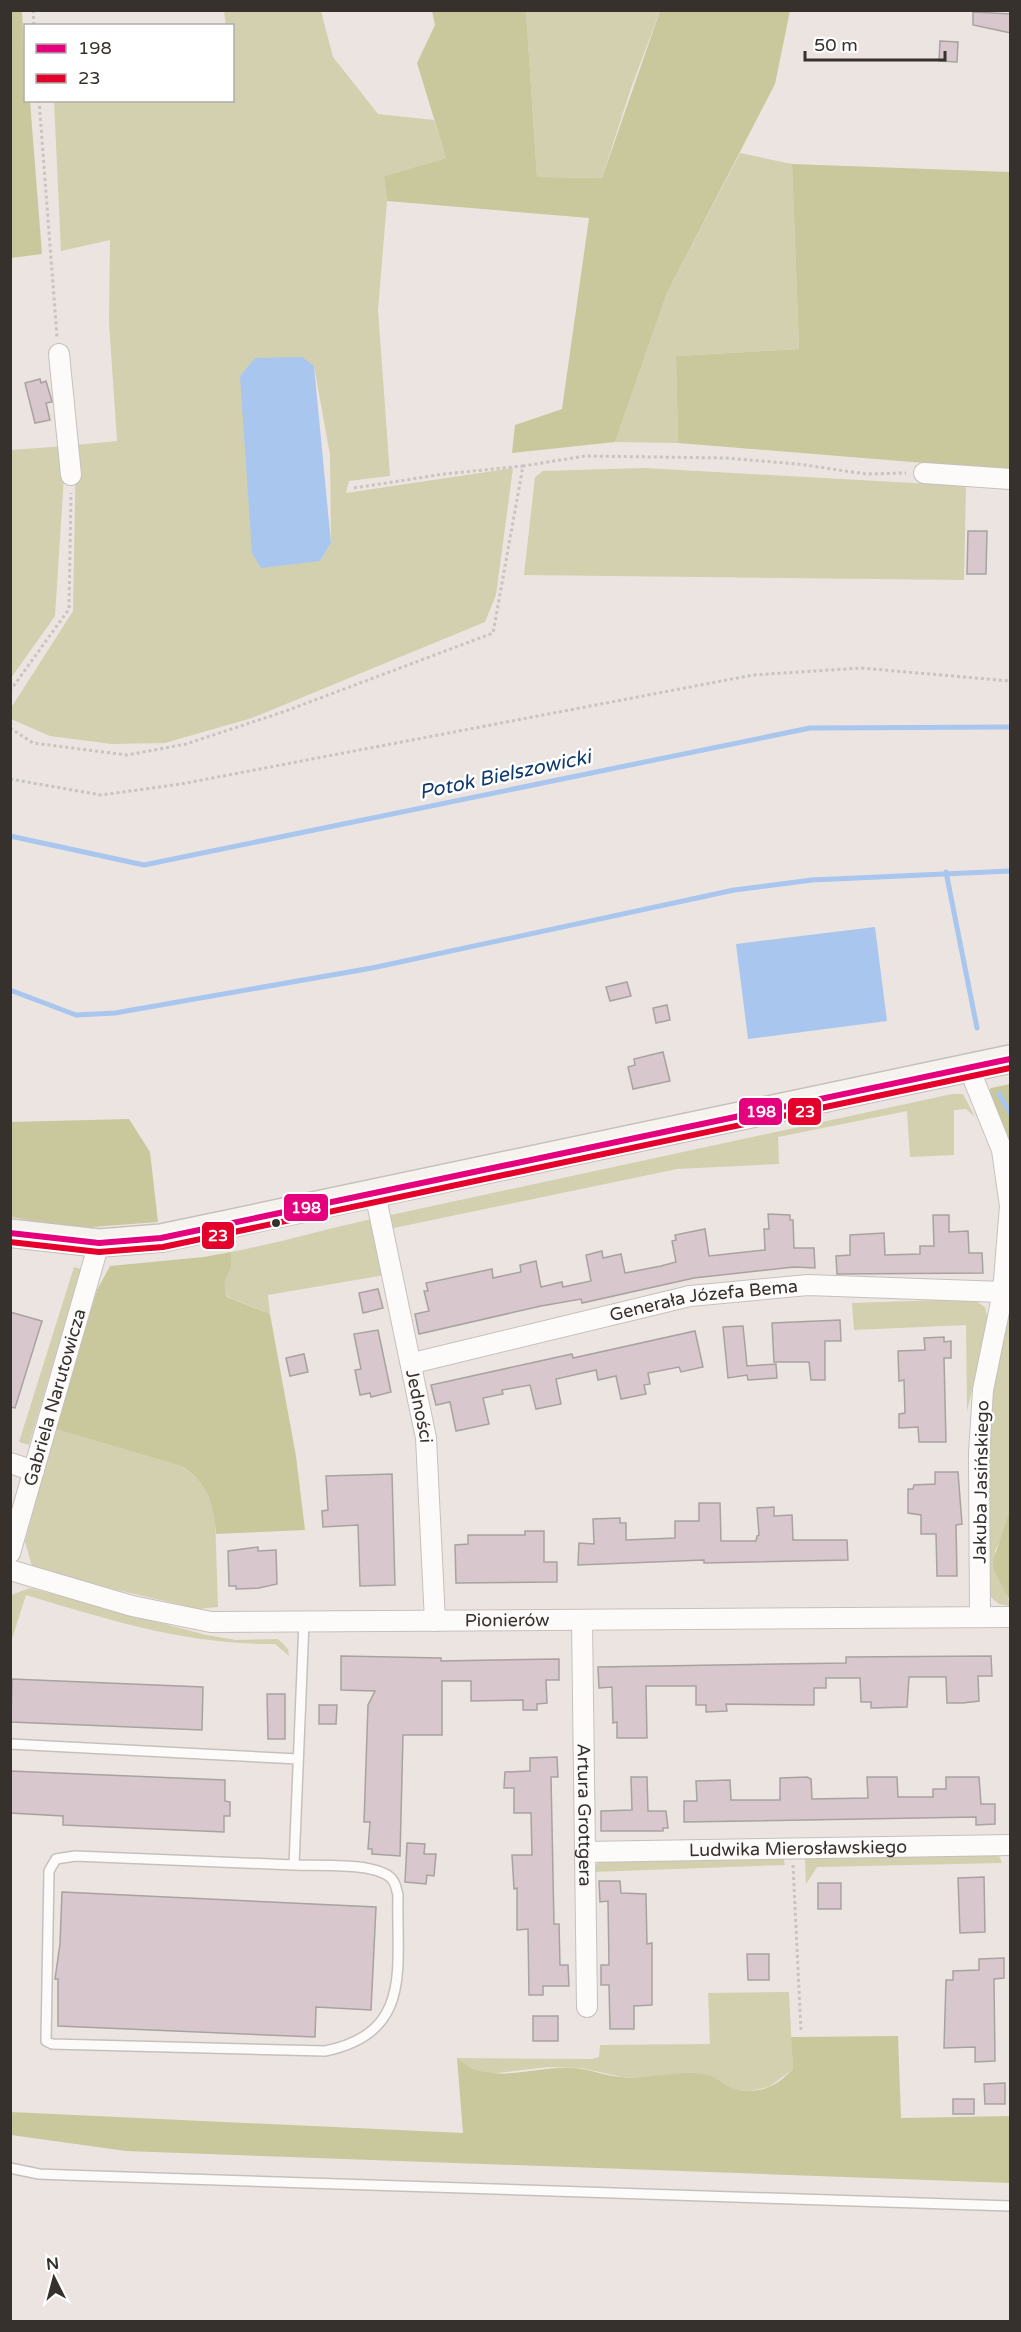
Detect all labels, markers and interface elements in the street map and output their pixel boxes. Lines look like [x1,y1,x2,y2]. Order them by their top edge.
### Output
legend [24,24,234,102]
scale bar [805,24,944,62]
text: 50 m [814,34,858,56]
text: 198 [78,37,112,59]
text: 23 [78,67,101,89]
water label: Potok Bielszowicki [417,744,596,805]
line badge: 198 [738,1097,783,1126]
line badge: 23 [787,1097,822,1126]
text: 198 [746,1102,776,1122]
text: 23 [795,1102,815,1122]
line badge: 198 [283,1193,329,1222]
text: 198 [291,1198,321,1218]
unlabelled marker [270,1217,282,1229]
line badge: 23 [201,1221,235,1250]
text: 23 [208,1226,228,1246]
street label: Generała Józefa Bema [607,1275,799,1326]
street label: Gabriela Narutowicza [19,1306,91,1489]
street label: Jedności [401,1368,437,1444]
street label: Jakuba Jasińskiego [969,1400,993,1564]
street label: Pionierów [465,1609,550,1631]
street label: Artura Grottgera [573,1743,596,1887]
street label: Ludwika Mierosławskiego [689,1836,907,1861]
north arrow [24,2248,84,2308]
text: N [45,2253,60,2275]

